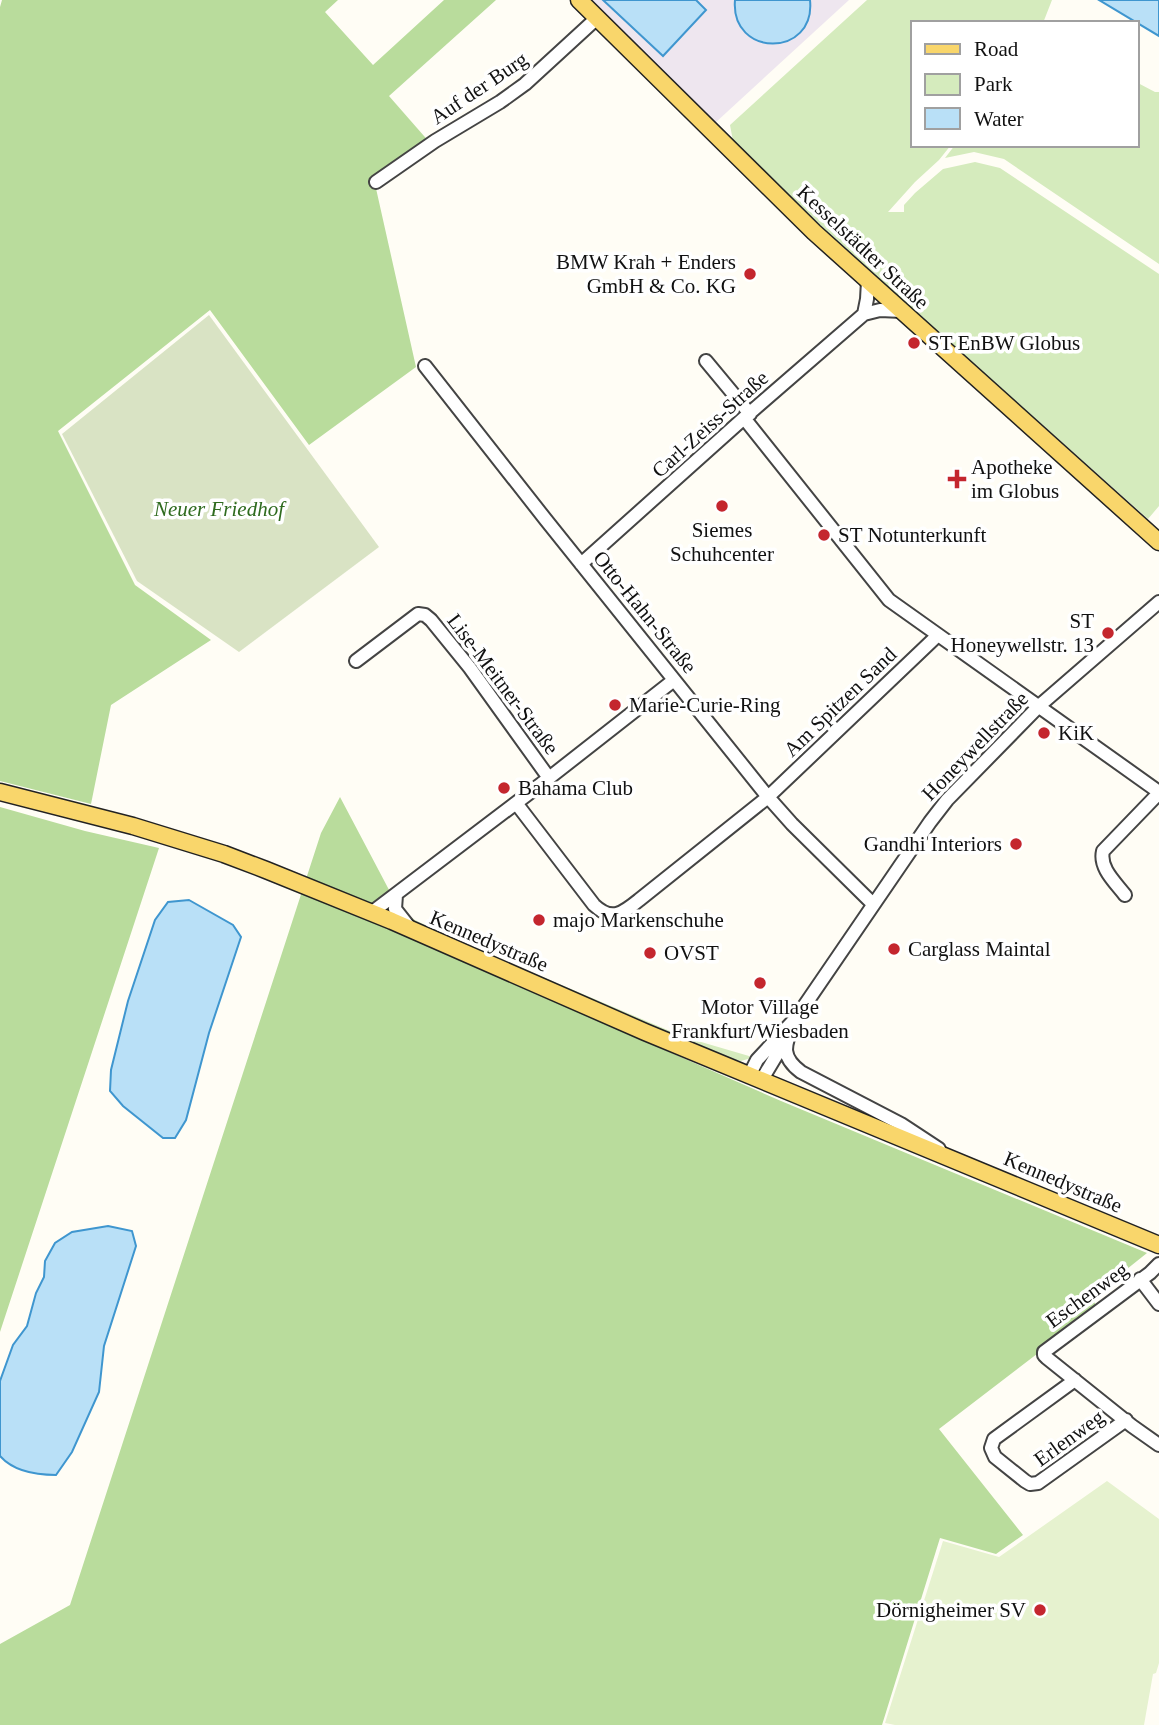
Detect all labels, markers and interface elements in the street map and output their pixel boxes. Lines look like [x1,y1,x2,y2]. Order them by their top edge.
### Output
legend [911,21,1138,147]
text: Road [974,37,1019,61]
street label: Auf der Burg [426,47,532,129]
text: Park [974,72,1013,96]
text: Water [974,107,1024,131]
street label: Kesselstädter Straße [792,180,934,314]
place label: BMW Krah + Enders GmbH & Co. KG [556,250,736,298]
marker: BMW Krah + Enders GmbH & Co. KG [742,266,758,282]
place label: ST EnBW Globus [928,331,1080,355]
marker: ST EnBW Globus [906,335,922,351]
street label: Carl-Zeiss-Straße [647,366,773,482]
place label: Apotheke im Globus [971,455,1059,503]
marker: Apotheke im Globus [949,471,965,487]
park label: Neuer Friedhof [153,497,287,521]
marker: Siemes Schuhcenter [714,498,730,514]
place label: Siemes Schuhcenter [670,518,774,566]
place label: ST Notunterkunft [838,523,987,547]
marker: ST Notunterkunft [816,527,832,543]
street label: Otto-Hahn-Straße [588,546,702,678]
street label: Lise-Meitner-Straße [442,609,564,759]
place label: ST Honeywellstr. 13 [951,609,1094,657]
marker: ST Honeywellstr. 13 [1100,625,1116,641]
street label: Am Spitzen Sand [779,642,902,762]
street label: Honeywellstraße [917,686,1033,806]
place label: Marie-Curie-Ring [629,693,781,717]
marker: Marie-Curie-Ring [607,697,623,713]
place label: KiK [1058,721,1094,745]
marker: KiK [1036,725,1052,741]
place label: Bahama Club [518,776,633,800]
marker: Bahama Club [496,780,512,796]
place label: Gandhi Interiors [864,832,1002,856]
marker: Gandhi Interiors [1008,836,1024,852]
street label: Kennedystraße [426,905,552,977]
place label: majo Markenschuhe [553,908,724,932]
marker: majo Markenschuhe [531,912,547,928]
place label: Carglass Maintal [908,937,1051,961]
place label: OVST [664,941,719,965]
marker: Carglass Maintal [886,941,902,957]
marker: OVST [642,945,658,961]
marker: Motor Village Frankfurt/Wiesbaden [752,975,768,991]
place label: Motor Village Frankfurt/Wiesbaden [671,995,849,1043]
street label: Kennedystraße [1000,1146,1126,1218]
street label: Eschenweg [1041,1257,1133,1333]
street label: Erlenweg [1029,1404,1109,1471]
place label: Dörnigheimer SV [876,1598,1026,1622]
marker: Dörnigheimer SV [1032,1602,1048,1618]

